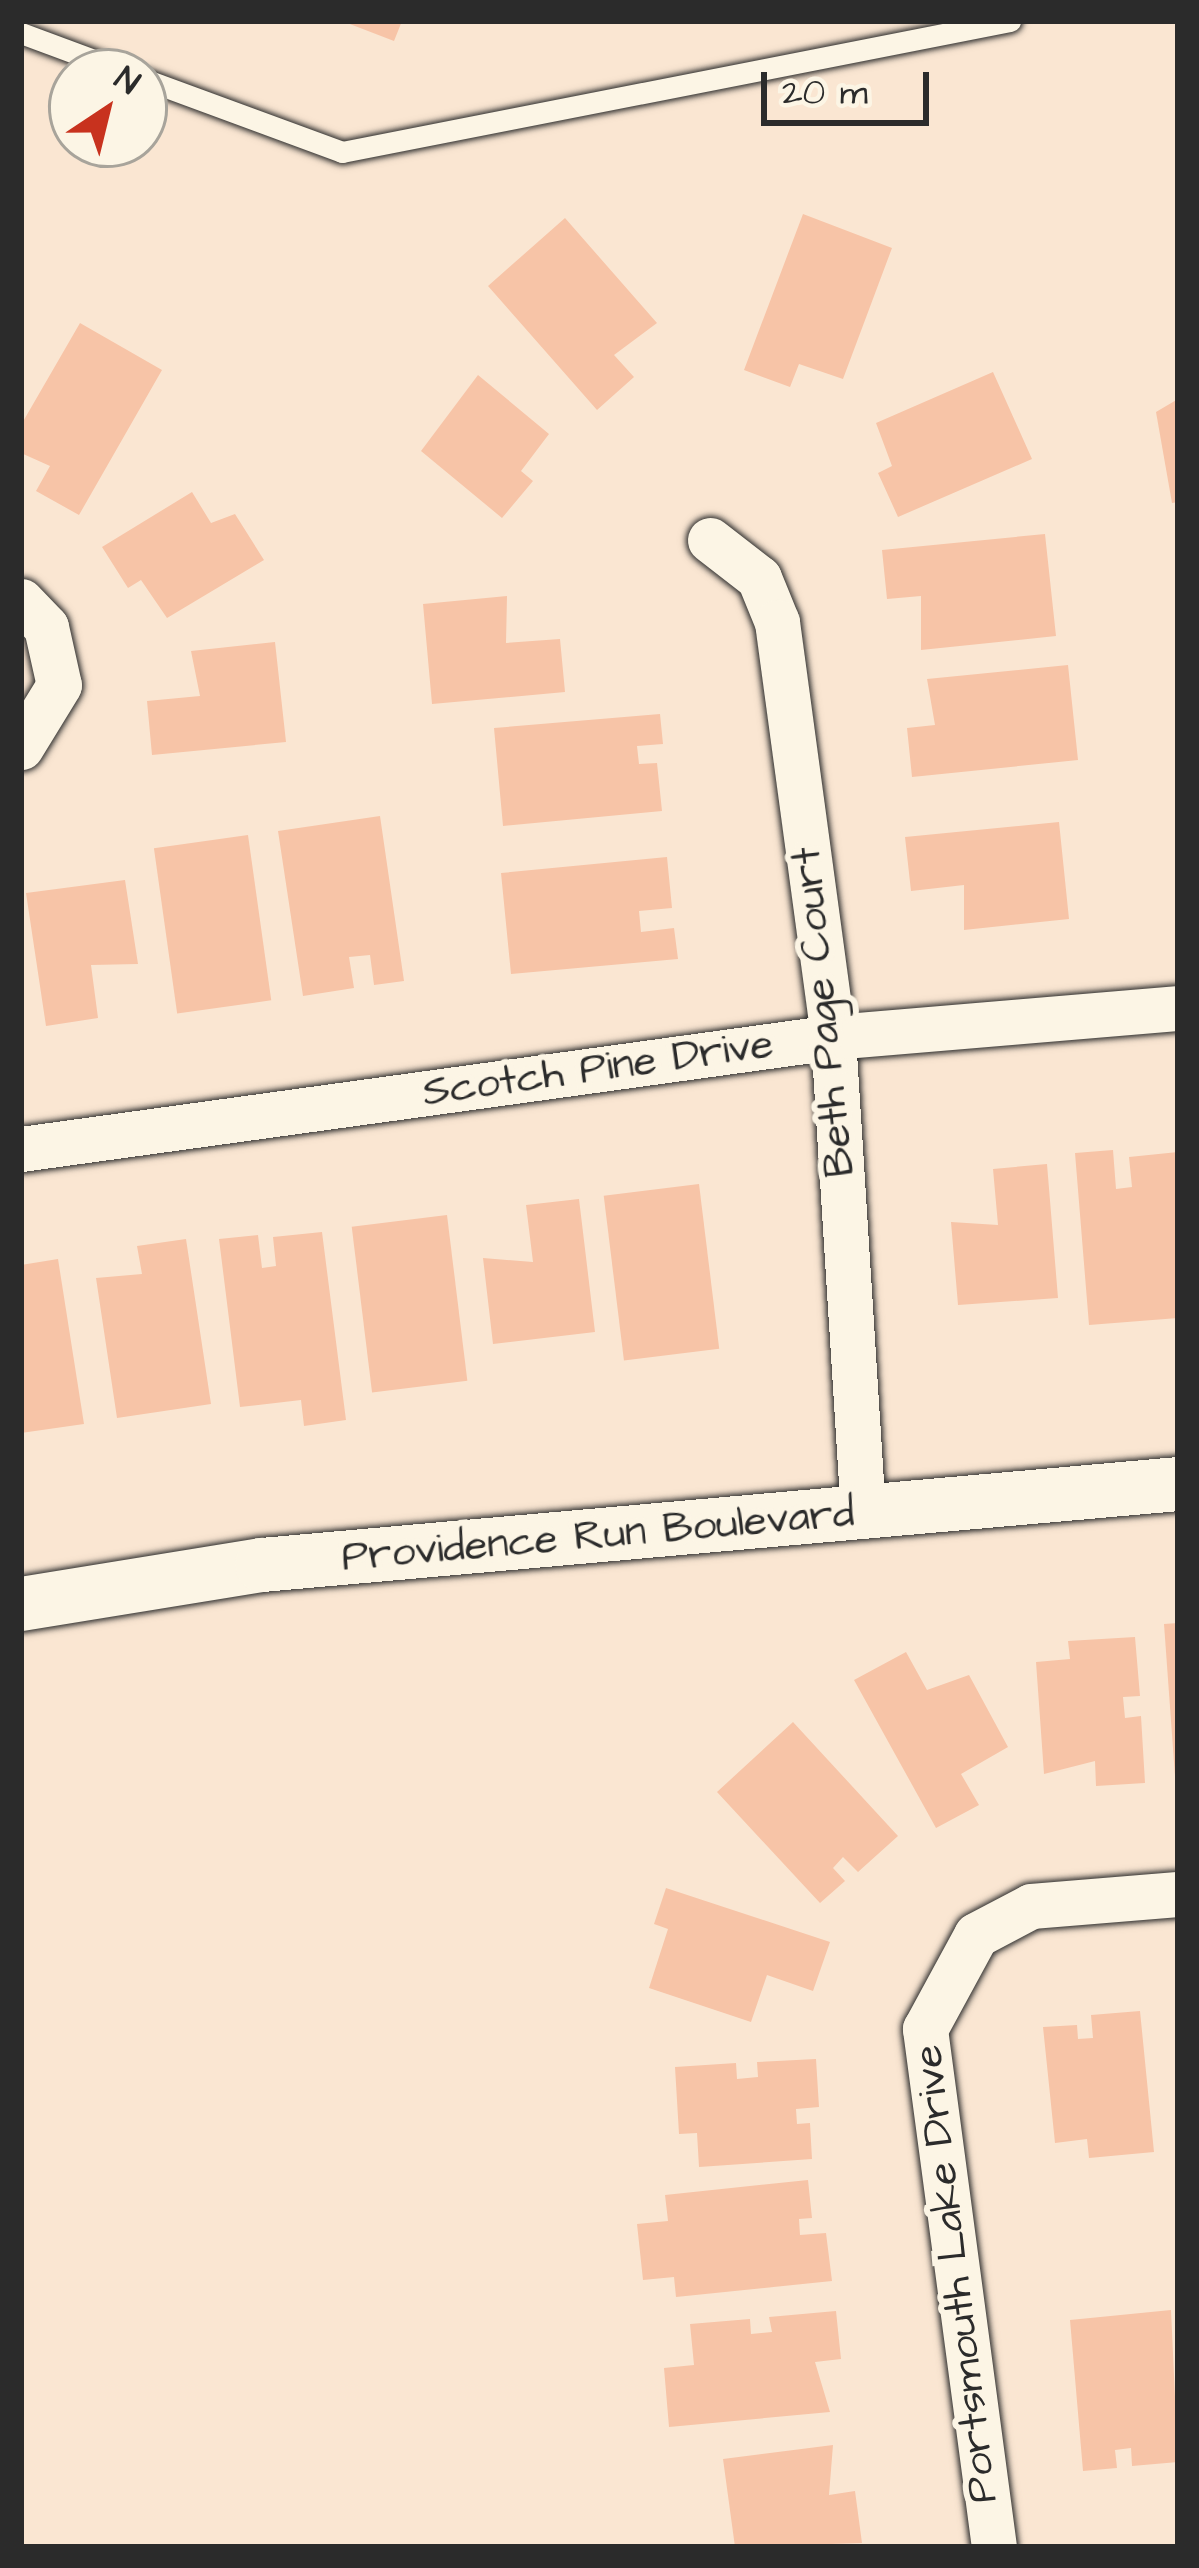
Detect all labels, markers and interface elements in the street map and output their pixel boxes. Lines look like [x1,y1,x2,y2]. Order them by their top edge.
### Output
north arrow [48,48,168,168]
scale bar [767,48,935,122]
text: N [105,56,149,106]
text: 20 m [782,67,868,118]
street label: Beth Page Court [782,845,866,1179]
street label: Scotch Pine Drive [420,1019,776,1119]
street label: Providence Run Boulevard [340,1488,856,1584]
street label: Portsmouth Lake Drive [903,2042,1009,2506]

